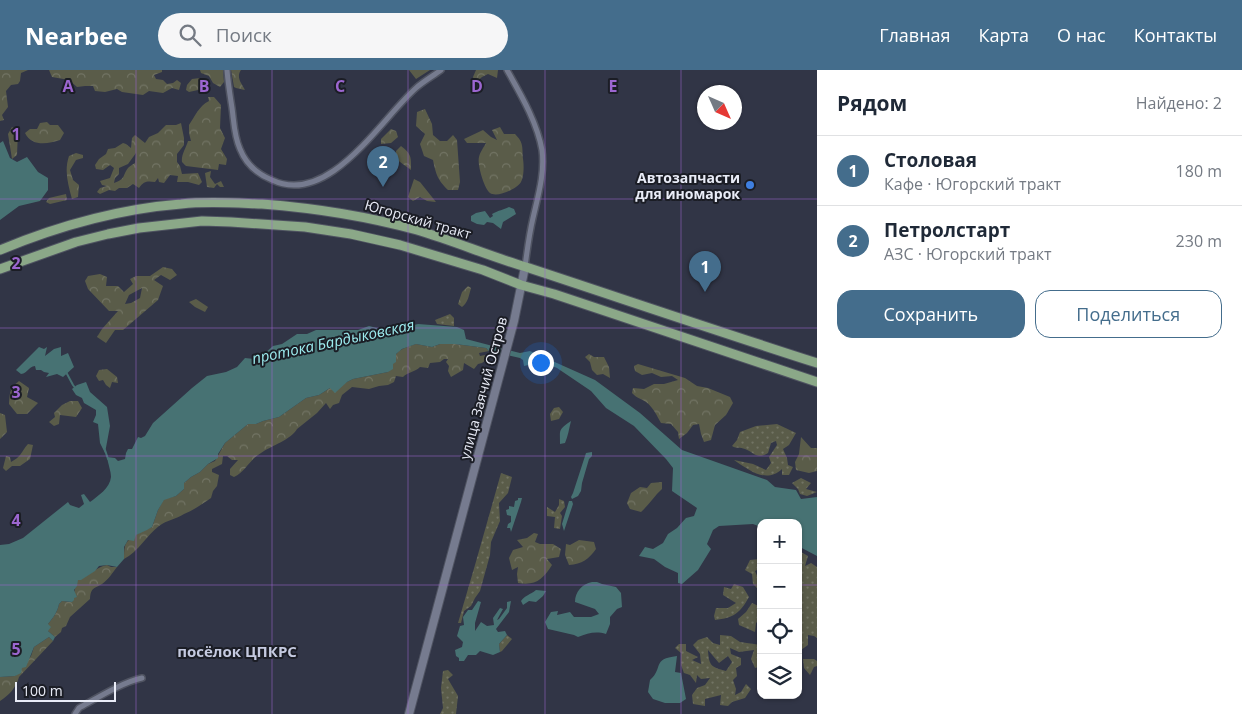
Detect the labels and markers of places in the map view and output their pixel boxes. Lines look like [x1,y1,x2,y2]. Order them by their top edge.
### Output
pin: 2 [367,146,399,187]
place label: Автозапчасти для иномарок [635,168,740,203]
marker: Автозапчасти для иномарок [744,179,756,191]
pin: 1 [689,251,721,292]

